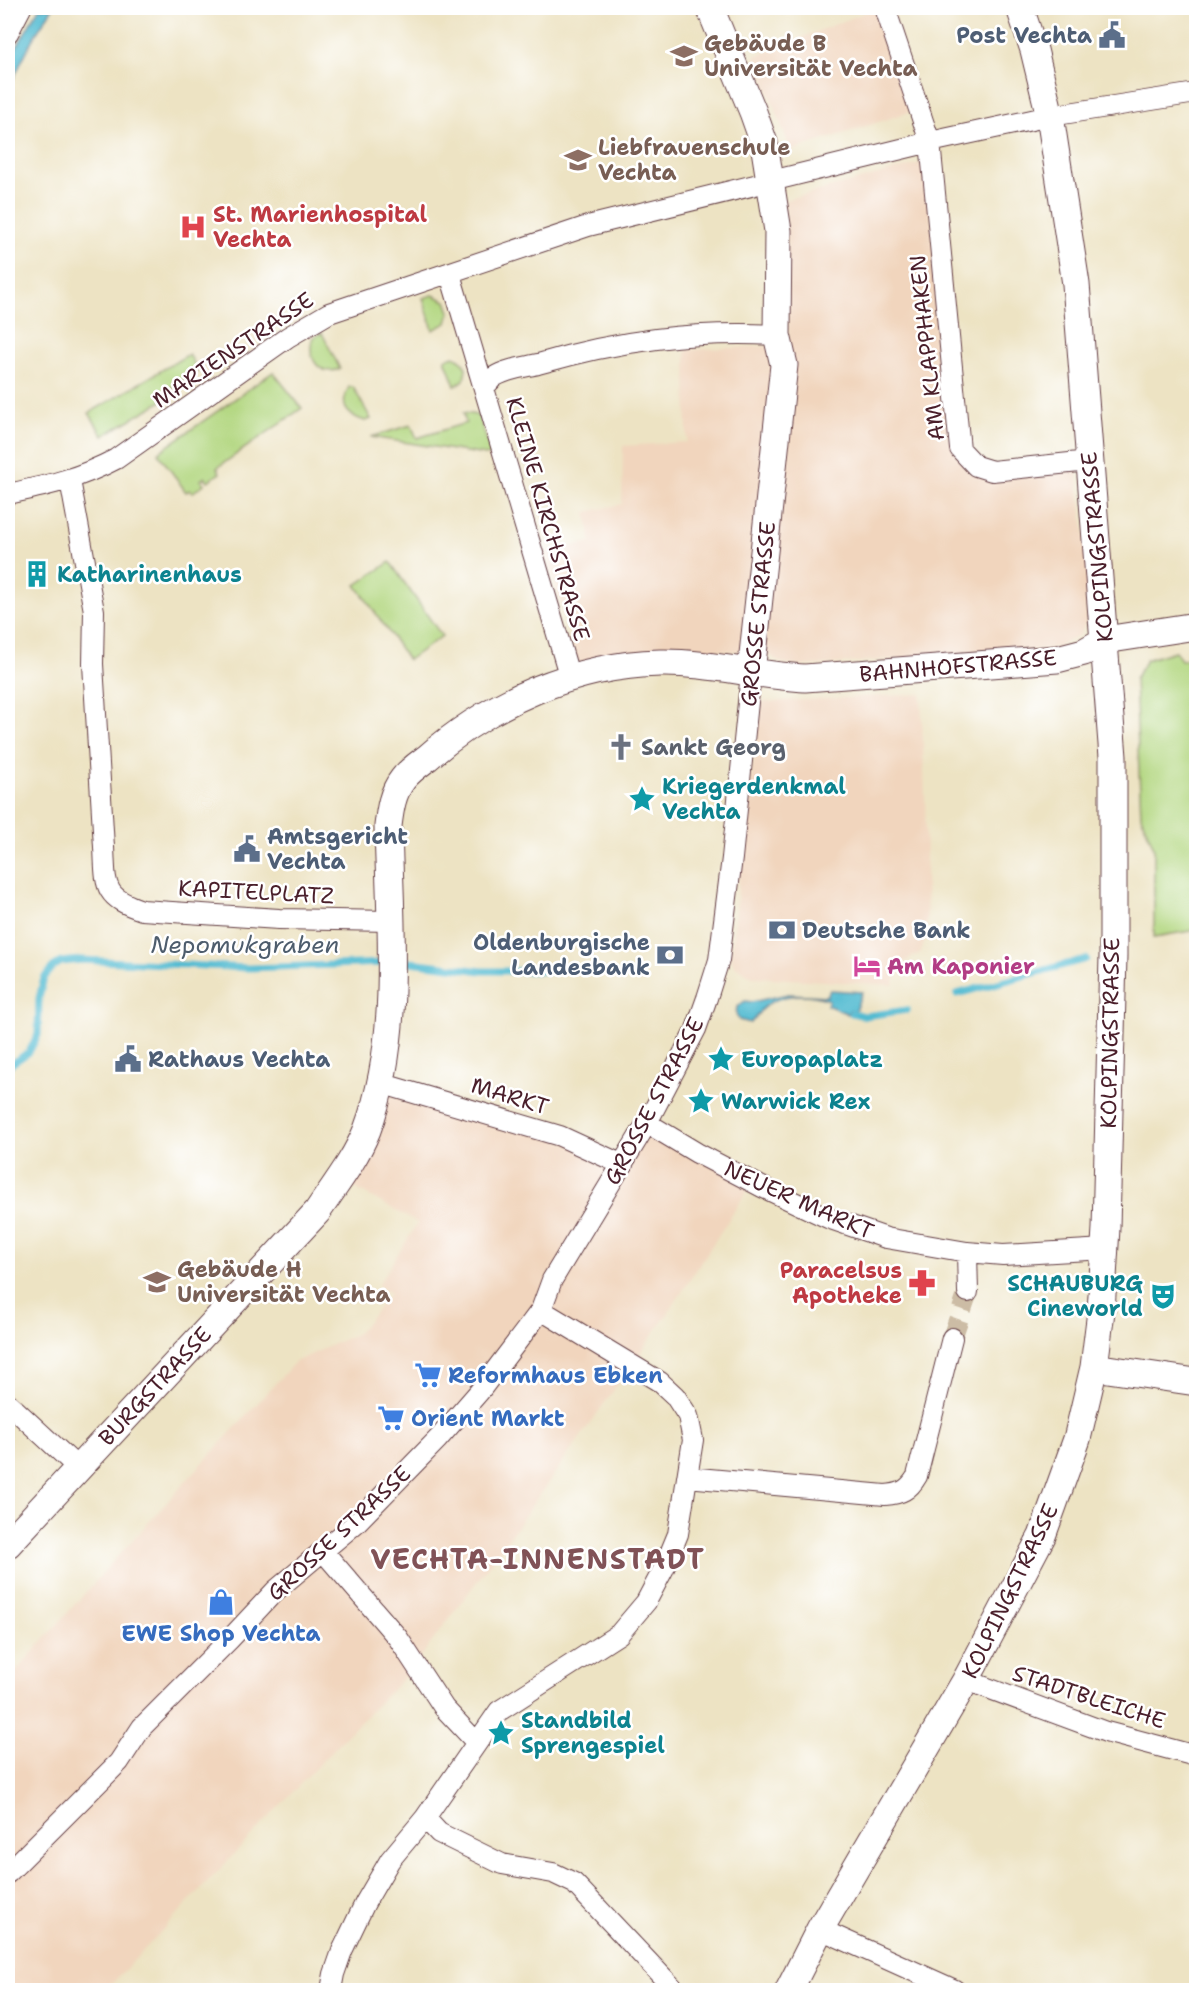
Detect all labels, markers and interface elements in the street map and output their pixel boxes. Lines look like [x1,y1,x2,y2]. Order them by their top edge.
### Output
public building icon: Post Vechta [1097,20,1127,50]
place label: Post Vechta [956,21,1092,50]
place label: Gebäude B Universität Vechta [704,29,917,83]
school or university icon: Gebäude B Universität Vechta [669,41,699,71]
place label: Liebfrauenschule Vechta [598,133,791,187]
school or university icon: Liebfrauenschule Vechta [563,145,593,175]
place label: St. Marienhospital Vechta [213,200,427,254]
hospital icon: St. Marienhospital Vechta [178,212,208,242]
street label: AM KLAPPHAKEN [903,254,951,442]
street label: MARIENSTRASSE [147,285,319,415]
street label: KLEINE KIRCHSTRASSE [499,394,597,644]
street label: KOLPINGSTRASSE [1074,450,1120,644]
street label: GROSSE STRASSE [734,520,782,708]
building icon: Katharinenhaus [22,559,52,589]
place label: Katharinenhaus [57,560,242,589]
street label: BAHNHOFSTRASSE [858,643,1058,689]
church icon: Sankt Georg [606,732,636,762]
place label: Sankt Georg [641,733,786,762]
place label: Kriegerdenkmal Vechta [662,772,846,826]
place icon: Kriegerdenkmal Vechta [627,784,657,814]
place label: Amtsgericht Vechta [267,822,408,876]
public building icon: Amtsgericht Vechta [232,834,262,864]
street label: KAPITELPLATZ [177,873,335,911]
bank icon: Deutsche Bank [767,915,797,945]
place label: Deutsche Bank [802,916,971,945]
place label: Oldenburgische Landesbank [473,928,650,982]
water label: Nepomukgraben [151,929,340,961]
street label: KOLPINGSTRASSE [1094,937,1126,1129]
bank icon: Oldenburgische Landesbank [655,940,685,970]
hotel icon: Am Kaponier [852,951,882,981]
place label: Am Kaponier [887,952,1035,981]
street label: GROSSE STRASSE [598,1012,710,1190]
public building icon: Rathaus Vechta [113,1044,143,1074]
place icon: Europaplatz [706,1044,736,1074]
place label: Rathaus Vechta [148,1045,330,1074]
place label: Europaplatz [741,1045,883,1074]
street label: MARKT [468,1070,553,1122]
place icon: Warwick Rex [686,1086,716,1116]
place label: Warwick Rex [721,1087,871,1116]
street label: NEUER MARKT [720,1154,879,1246]
place label: Gebäude H Universität Vechta [177,1255,390,1309]
place label: Paracelsus Apotheke [780,1256,902,1310]
school or university icon: Gebäude H Universität Vechta [142,1267,172,1297]
pharmacy icon: Paracelsus Apotheke [907,1268,937,1298]
place label: SCHAUBURG Cineworld [1007,1269,1143,1323]
theatre icon: SCHAUBURG Cineworld [1148,1281,1178,1311]
street label: BURGSTRASSE [92,1320,218,1452]
supermarket icon: Reformhaus Ebken [413,1360,443,1390]
place label: Reformhaus Ebken [448,1361,663,1390]
supermarket icon: Orient Markt [376,1403,406,1433]
place label: Orient Markt [411,1404,565,1433]
street label: GROSSE STRASSE [261,1459,417,1607]
street label: KOLPINGSTRASSE [955,1499,1065,1683]
district label: VECHTA-INNENSTADT [370,1540,706,1578]
shop icon: EWE Shop Vechta [206,1587,236,1617]
place label: EWE Shop Vechta [121,1619,321,1648]
street label: STADTBLEICHE [1009,1659,1169,1735]
place label: Standbild Sprengespiel [521,1706,665,1760]
place icon: Standbild Sprengespiel [486,1718,516,1748]

